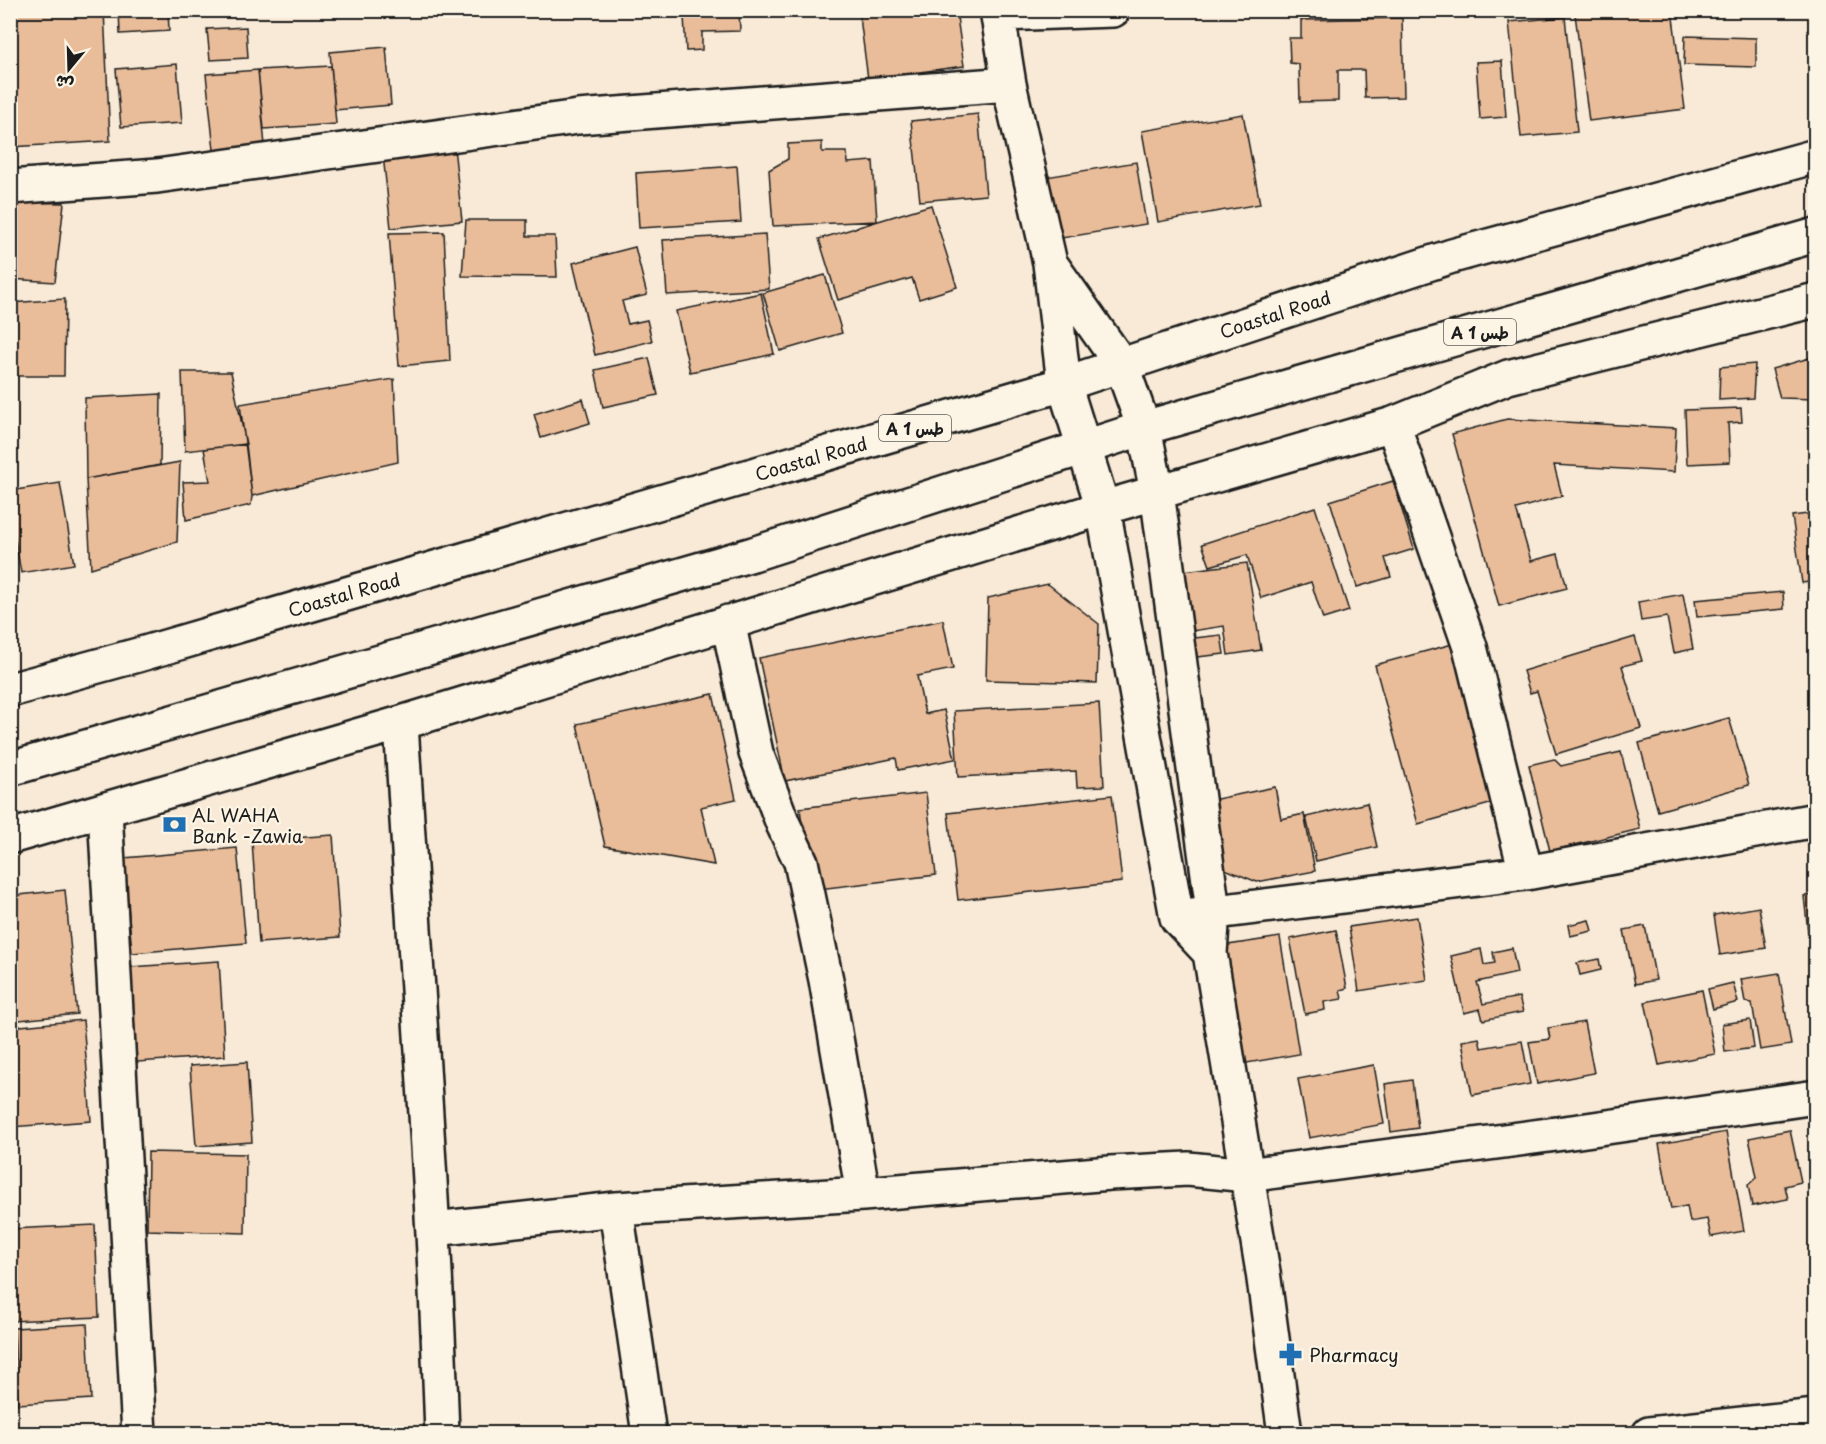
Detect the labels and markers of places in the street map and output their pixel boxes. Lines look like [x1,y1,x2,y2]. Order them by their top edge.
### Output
place label: AL WAHA Bank -Zawia [192,801,303,849]
bank icon: AL WAHA Bank -Zawia [161,811,187,837]
pharmacy icon: Pharmacy [1278,1341,1304,1367]
place label: Pharmacy [1309,1341,1399,1368]

